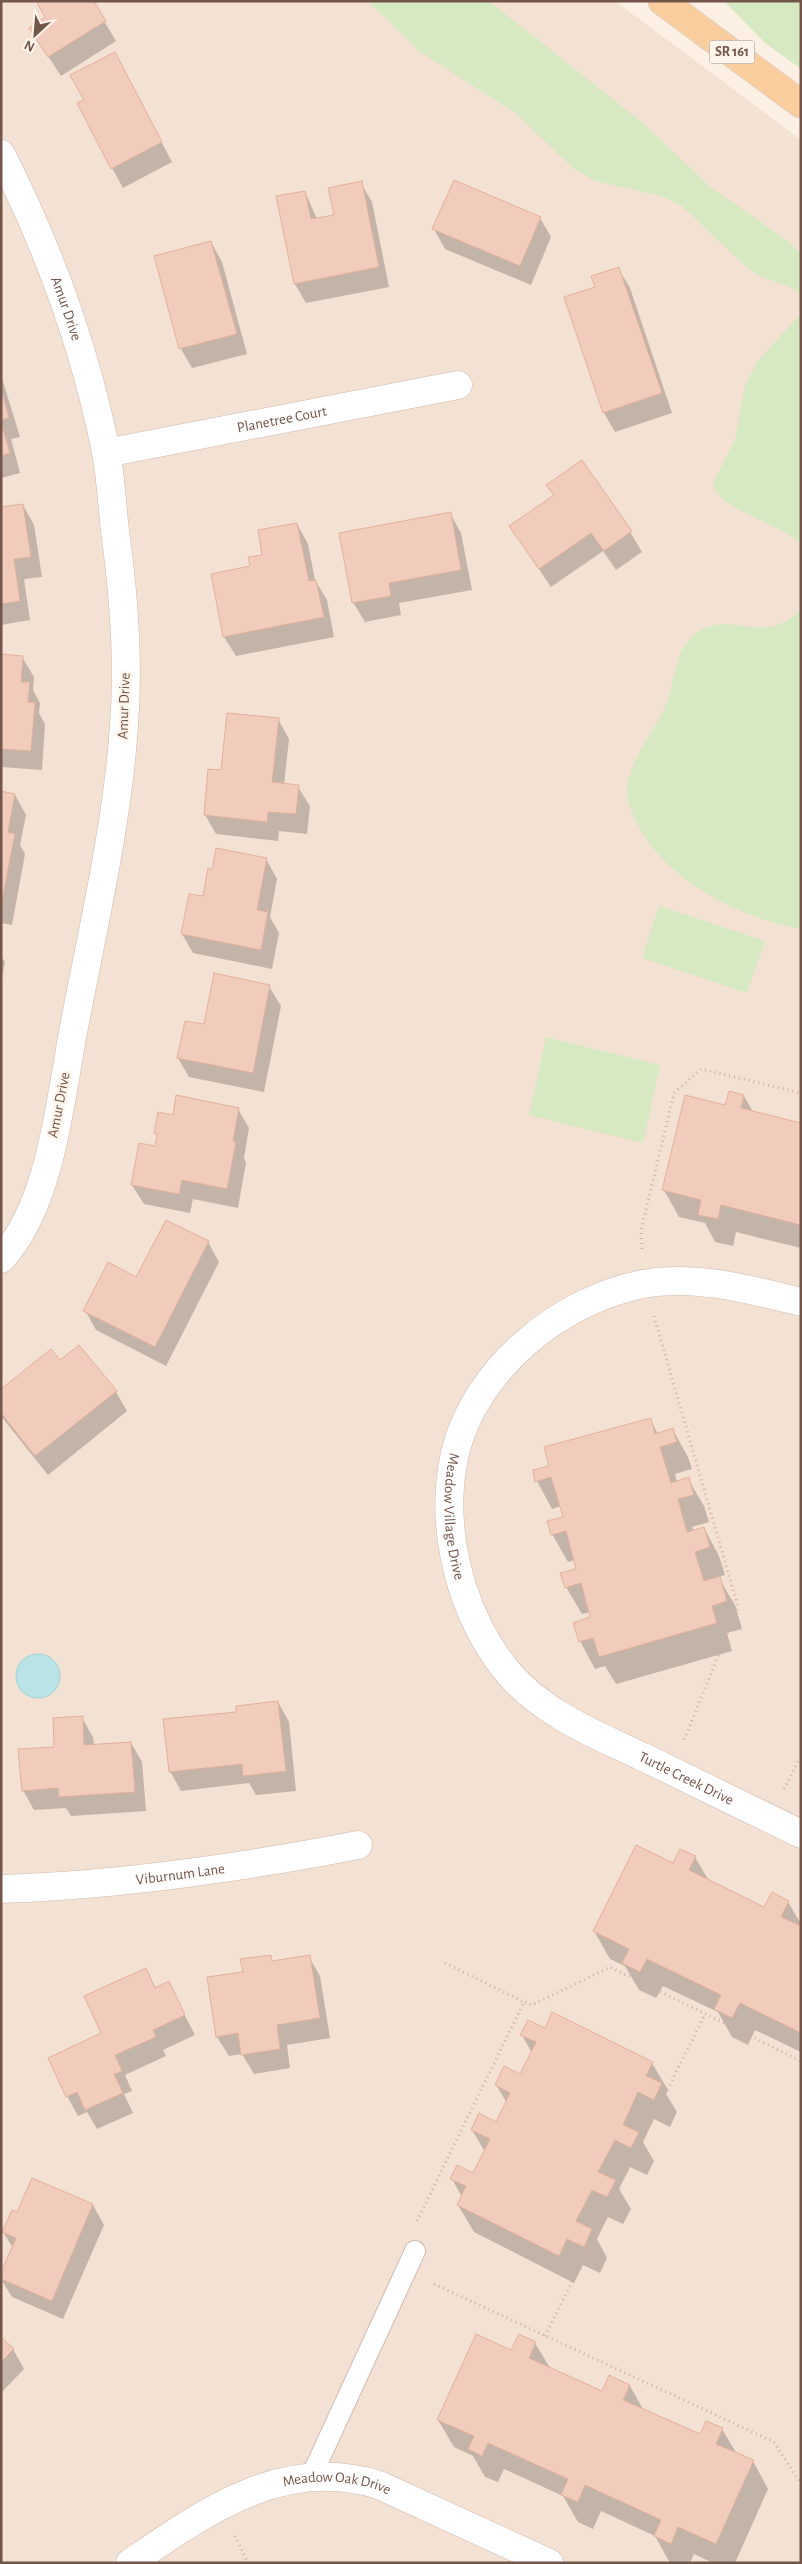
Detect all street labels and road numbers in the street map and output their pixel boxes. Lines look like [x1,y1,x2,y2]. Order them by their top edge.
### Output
road number: SR 161 [710,41,754,64]
street label: Amur Drive [48,274,84,342]
street label: Planetree Court [236,403,328,435]
street label: Amur Drive [115,672,133,740]
street label: Amur Drive [45,1071,73,1139]
street label: Meadow Village Drive [442,1452,467,1581]
street label: Turtle Creek Drive [637,1749,736,1808]
street label: Viburnum Lane [135,1861,226,1887]
street label: Meadow Oak Drive [281,2469,394,2497]

